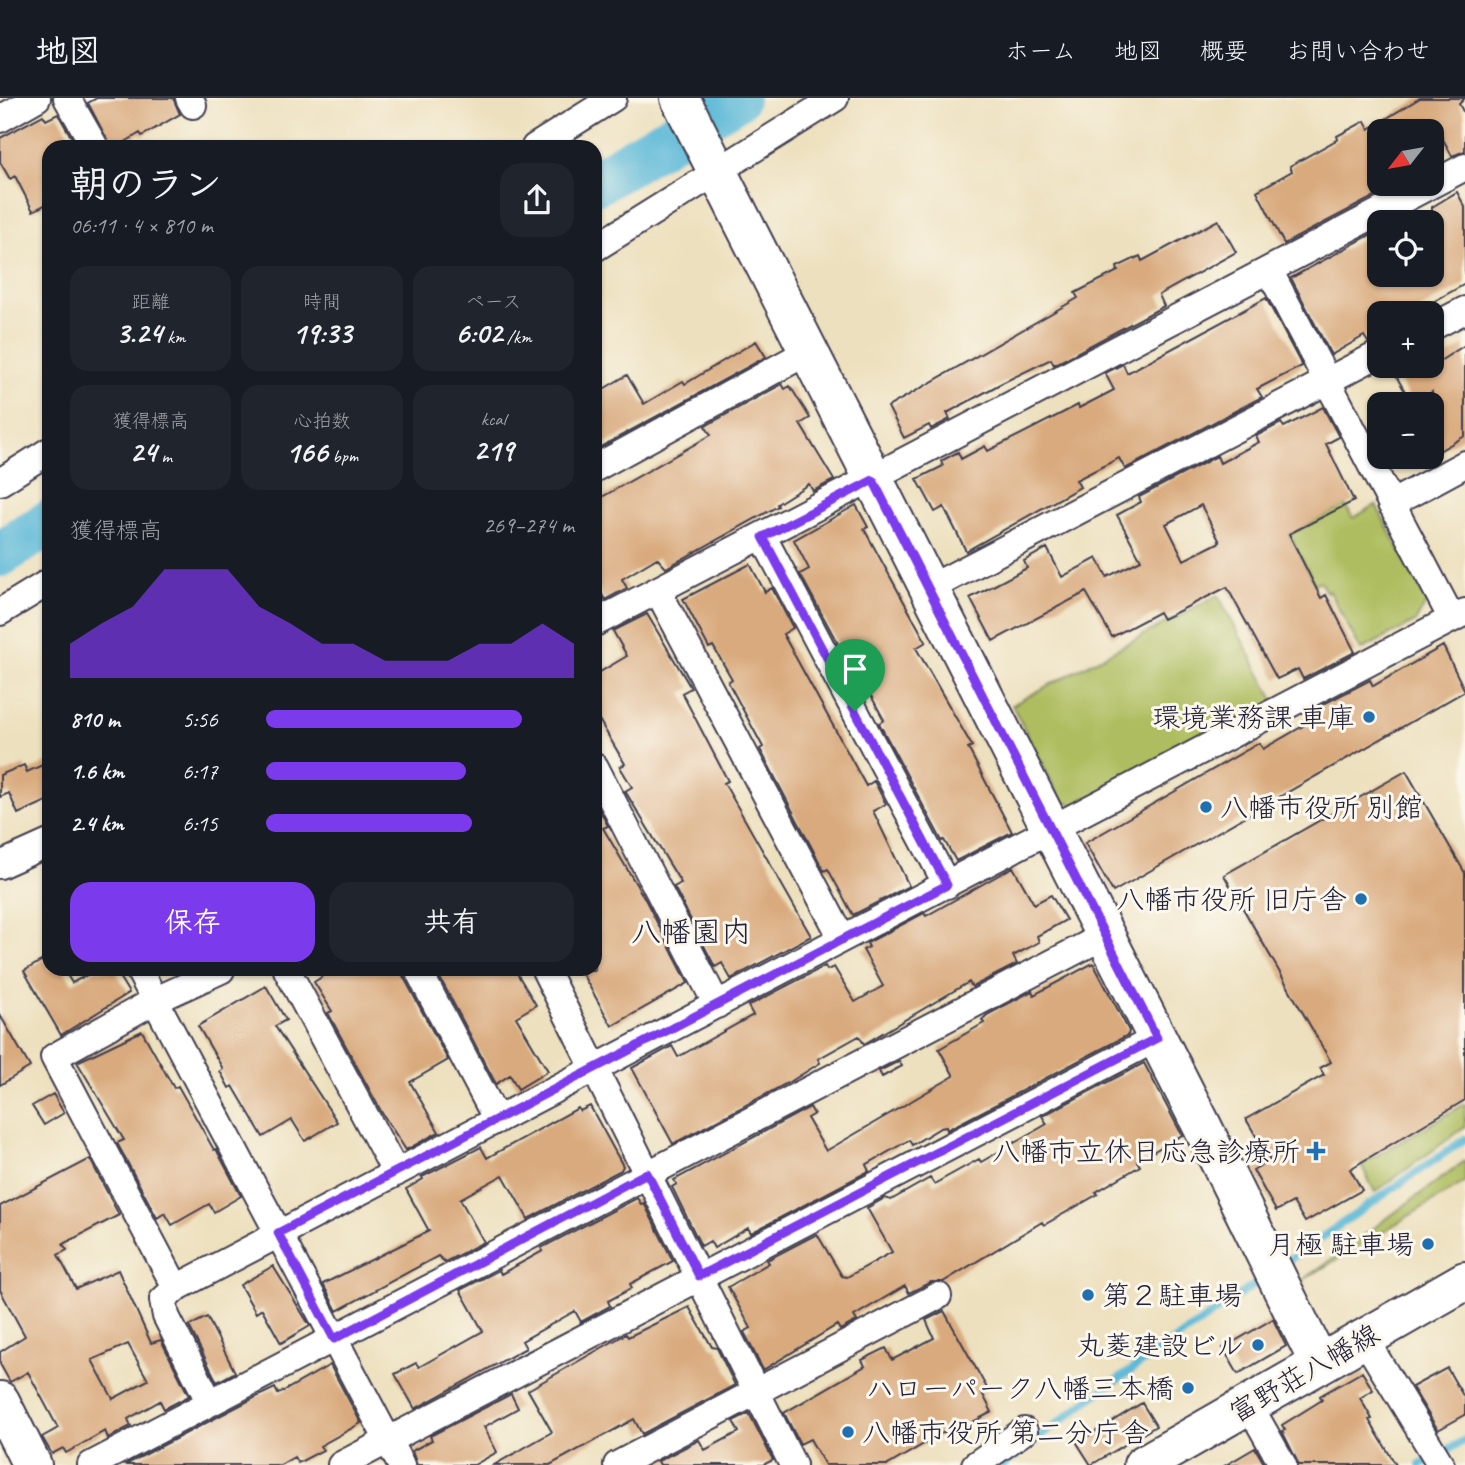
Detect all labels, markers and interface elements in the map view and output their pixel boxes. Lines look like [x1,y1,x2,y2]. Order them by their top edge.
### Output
text: 地図 [35,30,101,72]
text: ホーム [1005,36,1076,66]
text: 地図 [1114,36,1162,66]
text: 概要 [1200,36,1248,66]
text: お問い合わせ [1286,36,1430,66]
north arrow [1367,119,1444,196]
map controls [1367,119,1444,469]
text: 朝のラン [70,161,222,208]
button: share [500,163,574,237]
button: locate [1367,210,1444,287]
text: 06:11 · 4 × 810 m [70,211,213,240]
text: 距離 [132,290,170,314]
text: 時間 [303,290,341,314]
text: ペース [465,290,521,314]
button: + [1367,301,1444,378]
text: 3.24 [116,314,162,352]
text: 19:33 [292,314,352,352]
text: 6:02 [455,314,502,352]
text: km [162,325,185,349]
text: /km [502,325,532,349]
button: − [1367,392,1444,469]
text: kcal [481,407,506,431]
text: 獲得標高 [113,409,189,433]
text: 心拍数 [293,409,351,433]
text: 219 [473,431,513,469]
text: 24 [130,433,157,471]
text: 166 [286,433,328,471]
text: m [157,444,172,468]
text: bpm [328,444,358,468]
text: 269–274 m [483,511,574,540]
text: 獲得標高 [70,516,162,545]
pin [825,639,885,711]
icon: arrive [836,650,874,688]
place label: 環境業務課 車庫 [1152,700,1355,735]
text: 810 m [70,705,120,734]
text: 5:56 [182,705,218,734]
marker: 環境業務課 車庫 [1361,709,1377,725]
text: 1.6 km [70,757,124,786]
text: 6:17 [182,757,218,786]
place label: 八幡市役所 別館 [1220,790,1423,825]
marker: 八幡市役所 別館 [1198,799,1214,815]
text: 2.4 km [70,809,124,838]
text: 6:15 [182,809,218,838]
button: 保存 [70,882,315,962]
button: 共有 [329,882,574,962]
place label: 八幡市役所 旧庁舎 [1116,882,1347,917]
marker: 八幡市役所 旧庁舎 [1353,891,1369,907]
district label: 八幡園内 [631,913,751,951]
place label: 八幡市立休日応急診療所 [992,1134,1300,1169]
marker: 八幡市立休日応急診療所 [1306,1141,1326,1161]
place label: 月極 駐車場 [1267,1227,1414,1262]
marker: 月極 駐車場 [1420,1236,1436,1252]
place label: 第２駐車場 [1102,1278,1242,1313]
marker: 第２駐車場 [1080,1287,1096,1303]
street label: 富野荘八幡線 [1222,1316,1386,1430]
place label: 丸菱建設ビル [1077,1328,1244,1363]
marker: 丸菱建設ビル [1250,1337,1266,1353]
place label: ハローパーク八幡三本橋 [866,1371,1174,1406]
marker: ハローパーク八幡三本橋 [1180,1380,1196,1396]
place label: 八幡市役所 第二分庁舎 [862,1415,1149,1450]
marker: 八幡市役所 第二分庁舎 [840,1424,856,1440]

